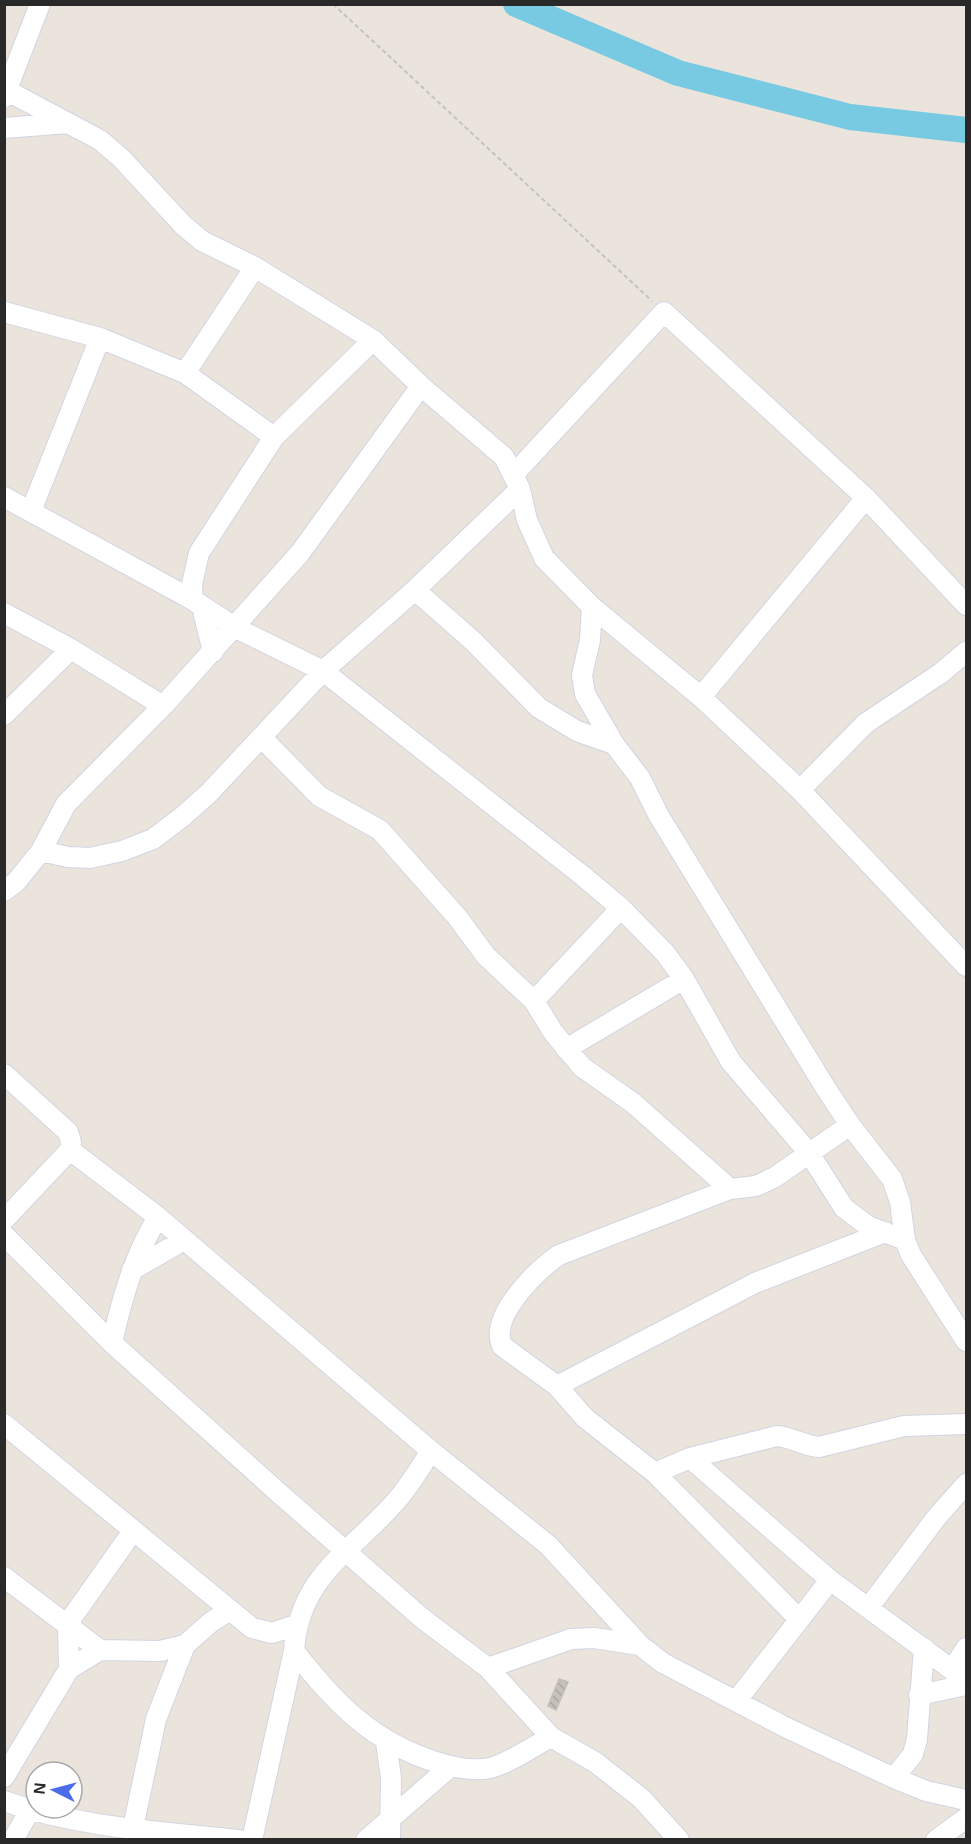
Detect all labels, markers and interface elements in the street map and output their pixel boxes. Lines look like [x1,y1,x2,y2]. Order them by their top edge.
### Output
north arrow [24,1760,84,1820]
text: N [31,1782,49,1795]

